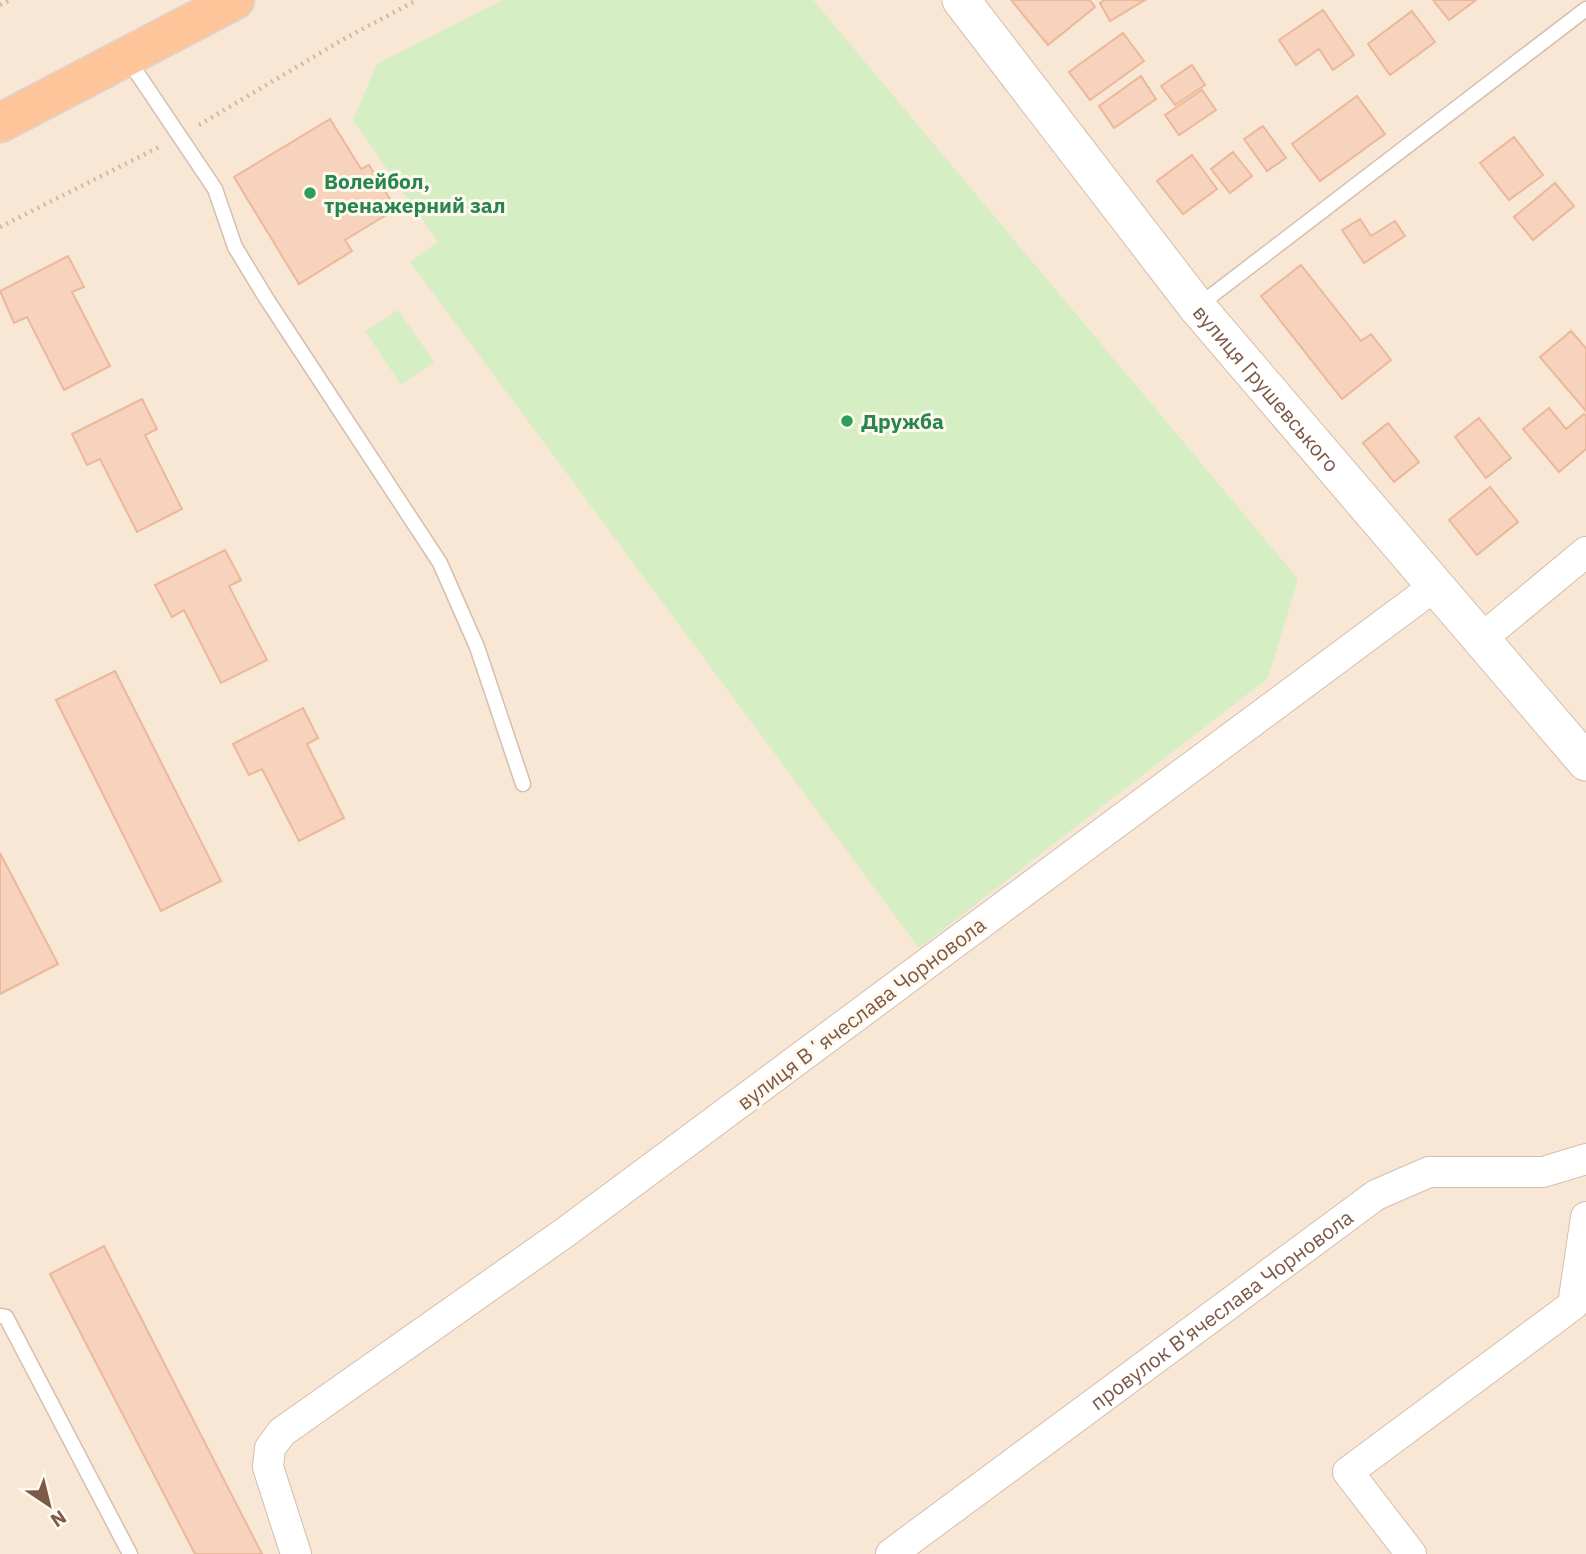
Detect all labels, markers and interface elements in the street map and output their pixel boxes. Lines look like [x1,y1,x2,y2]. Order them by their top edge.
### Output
place label: Волейбол, тренажерний зал [324,167,506,219]
marker: Волейбол, тренажерний зал [302,185,318,201]
street label: вулиця Грушевського [1187,299,1346,478]
place label: Дружба [861,407,944,435]
marker: Дружба [839,413,855,429]
street label: вулиця Вʼячеслава Чорновола [731,910,991,1116]
street label: провулок В'ячеслава Чорновола [1084,1203,1358,1416]
north arrow [14,1470,84,1540]
text: N [46,1505,71,1533]

